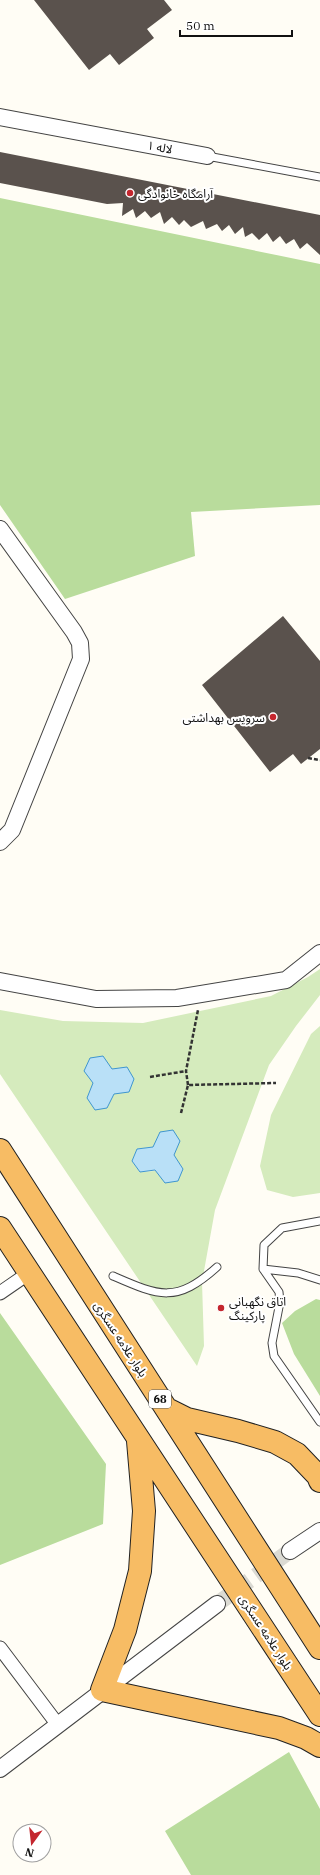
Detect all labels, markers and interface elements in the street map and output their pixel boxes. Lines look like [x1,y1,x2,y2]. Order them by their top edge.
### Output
scale bar [180,12,292,38]
text: 50 m [186,18,215,33]
street label: لاله ۱ [146,137,174,157]
place label: آرامگاه خانوادگی [138,186,214,201]
marker: آرامگاه خانوادگی [125,188,135,198]
place label: سرویس بهداشتی [183,710,265,725]
marker: سرویس بهداشتی [268,712,278,722]
place label: اتاق نگهبانی پارکینگ [229,1294,286,1324]
street label: بلوار علامه عسگری [91,1298,151,1380]
marker: اتاق نگهبانی پارکینگ [216,1303,226,1313]
road number: 68 [149,1390,171,1408]
street label: بلوار علامه عسگری [236,1591,296,1673]
north arrow [12,1823,52,1863]
text: N [23,1845,35,1861]

